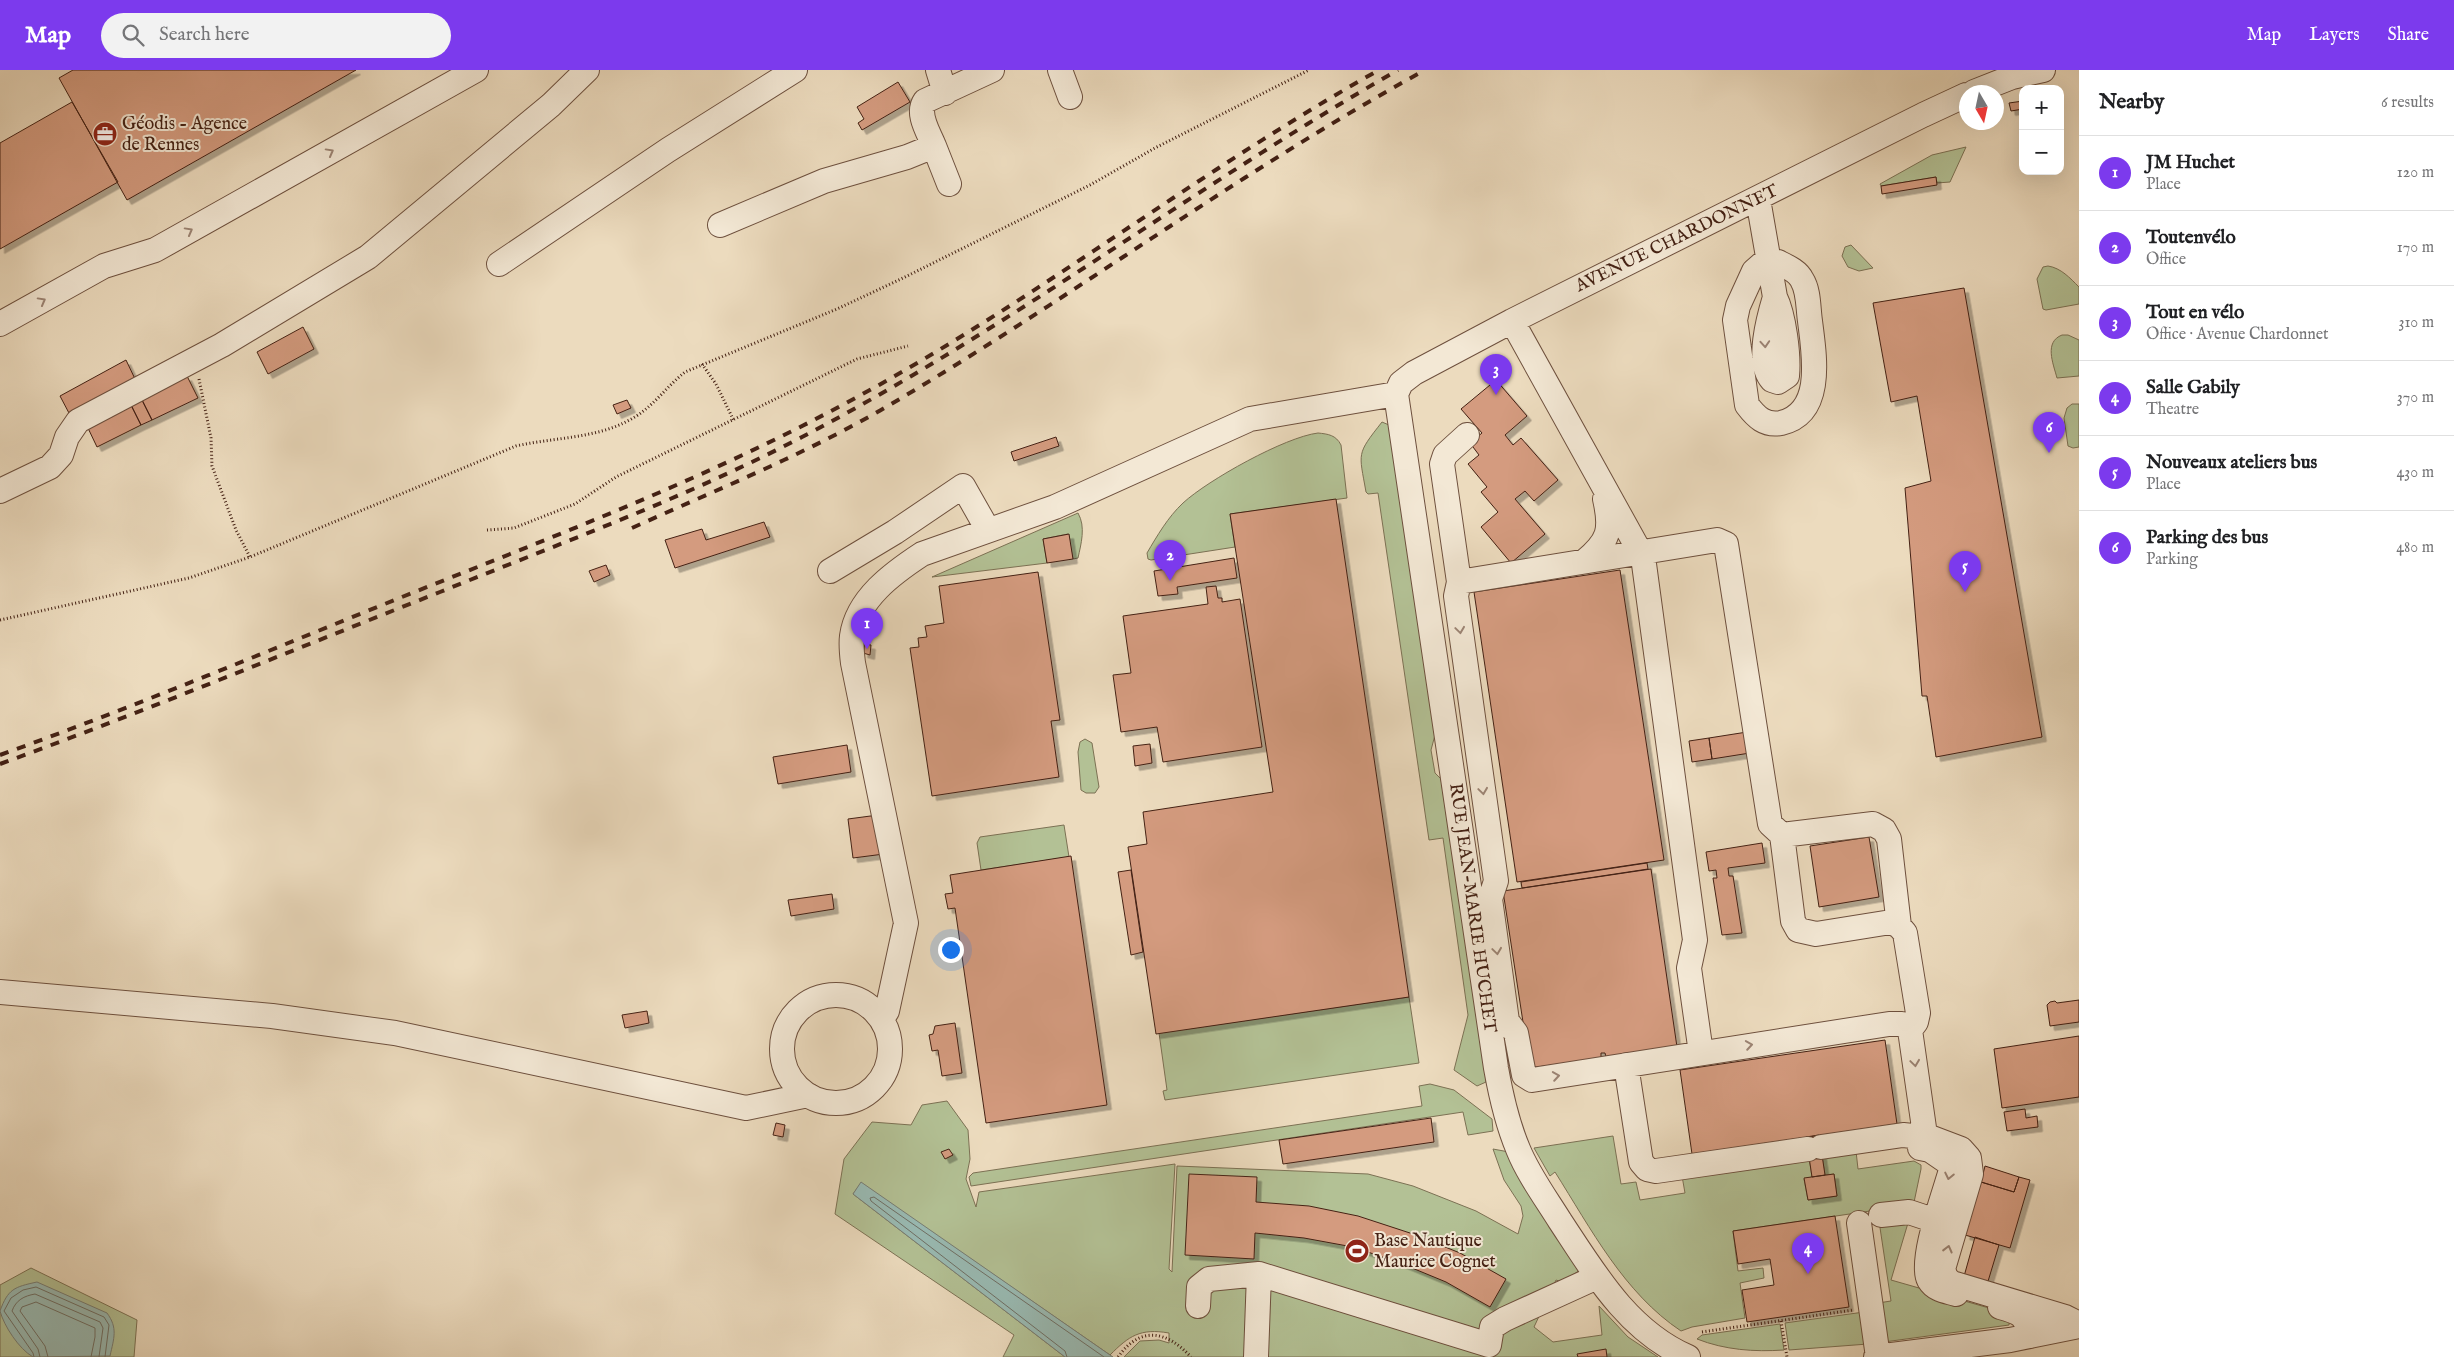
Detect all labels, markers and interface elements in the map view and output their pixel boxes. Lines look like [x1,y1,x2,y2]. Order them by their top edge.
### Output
search box [101,13,451,58]
text: Map [25,20,71,51]
icon: search [119,21,147,49]
text: Search here [159,23,250,47]
text: Map [2247,24,2281,47]
text: Layers [2309,24,2360,47]
text: Share [2388,24,2429,47]
north arrow [1959,85,2004,130]
map controls [2019,85,2064,175]
button: + [2019,85,2064,130]
text: Nearby [2099,89,2164,116]
text: 6 results [2381,93,2434,113]
place label: Géodis - Agence de Rennes [122,113,247,157]
office icon: Géodis - Agence de Rennes [92,121,118,147]
button: − [2019,130,2064,175]
one-way arrow [325,148,334,158]
text: JM Huchet [2146,151,2235,175]
text: 1 [2112,163,2118,183]
text: 120 m [2397,163,2434,183]
text: Place [2146,175,2181,195]
street label: AVENUE CHARDONNET [1571,180,1782,299]
text: Toutenvélo [2146,226,2236,250]
one-way arrow [183,228,192,238]
text: 2 [2111,238,2119,258]
text: 170 m [2397,238,2434,258]
text: Office [2146,250,2186,270]
one-way arrow [37,297,46,307]
text: Tout en vélo [2146,301,2244,325]
text: 3 [2112,313,2118,333]
text: 310 m [2398,313,2434,333]
text: Office · Avenue Chardonnet [2146,325,2329,345]
one-way arrow [1760,340,1771,348]
pin: 3 [1480,354,1512,395]
text: Salle Gabily [2146,376,2240,400]
text: 4 [2111,388,2119,408]
text: 370 m [2397,388,2434,408]
text: Theatre [2146,400,2199,420]
pin: 6 [2033,412,2065,453]
text: Nouveaux ateliers bus [2146,451,2317,475]
text: 5 [2112,463,2118,483]
text: 430 m [2396,463,2434,483]
text: Place [2146,475,2181,495]
text: Parking des bus [2146,526,2268,550]
text: 6 [2112,538,2118,558]
text: 480 m [2396,538,2434,558]
pin: 2 [1154,540,1186,581]
text: Parking [2146,550,2198,570]
pin: 5 [1949,551,1981,592]
pin: 1 [851,608,883,649]
one-way arrow [1455,626,1465,634]
street label: RUE JEAN-MARIE HUCHET [1443,782,1501,1034]
one-way arrow [1477,787,1488,795]
your location [938,937,964,963]
one-way arrow [1491,947,1502,955]
one-way arrow [1745,1041,1753,1051]
one-way arrow [1909,1058,1919,1067]
one-way arrow [1553,1071,1561,1082]
one-way arrow [1944,1171,1954,1180]
place label: Base Nautique Maurice Cognet [1374,1230,1496,1274]
pin: 4 [1792,1233,1824,1274]
sports icon: Base Nautique Maurice Cognet [1344,1238,1370,1264]
one-way arrow [1942,1245,1953,1254]

